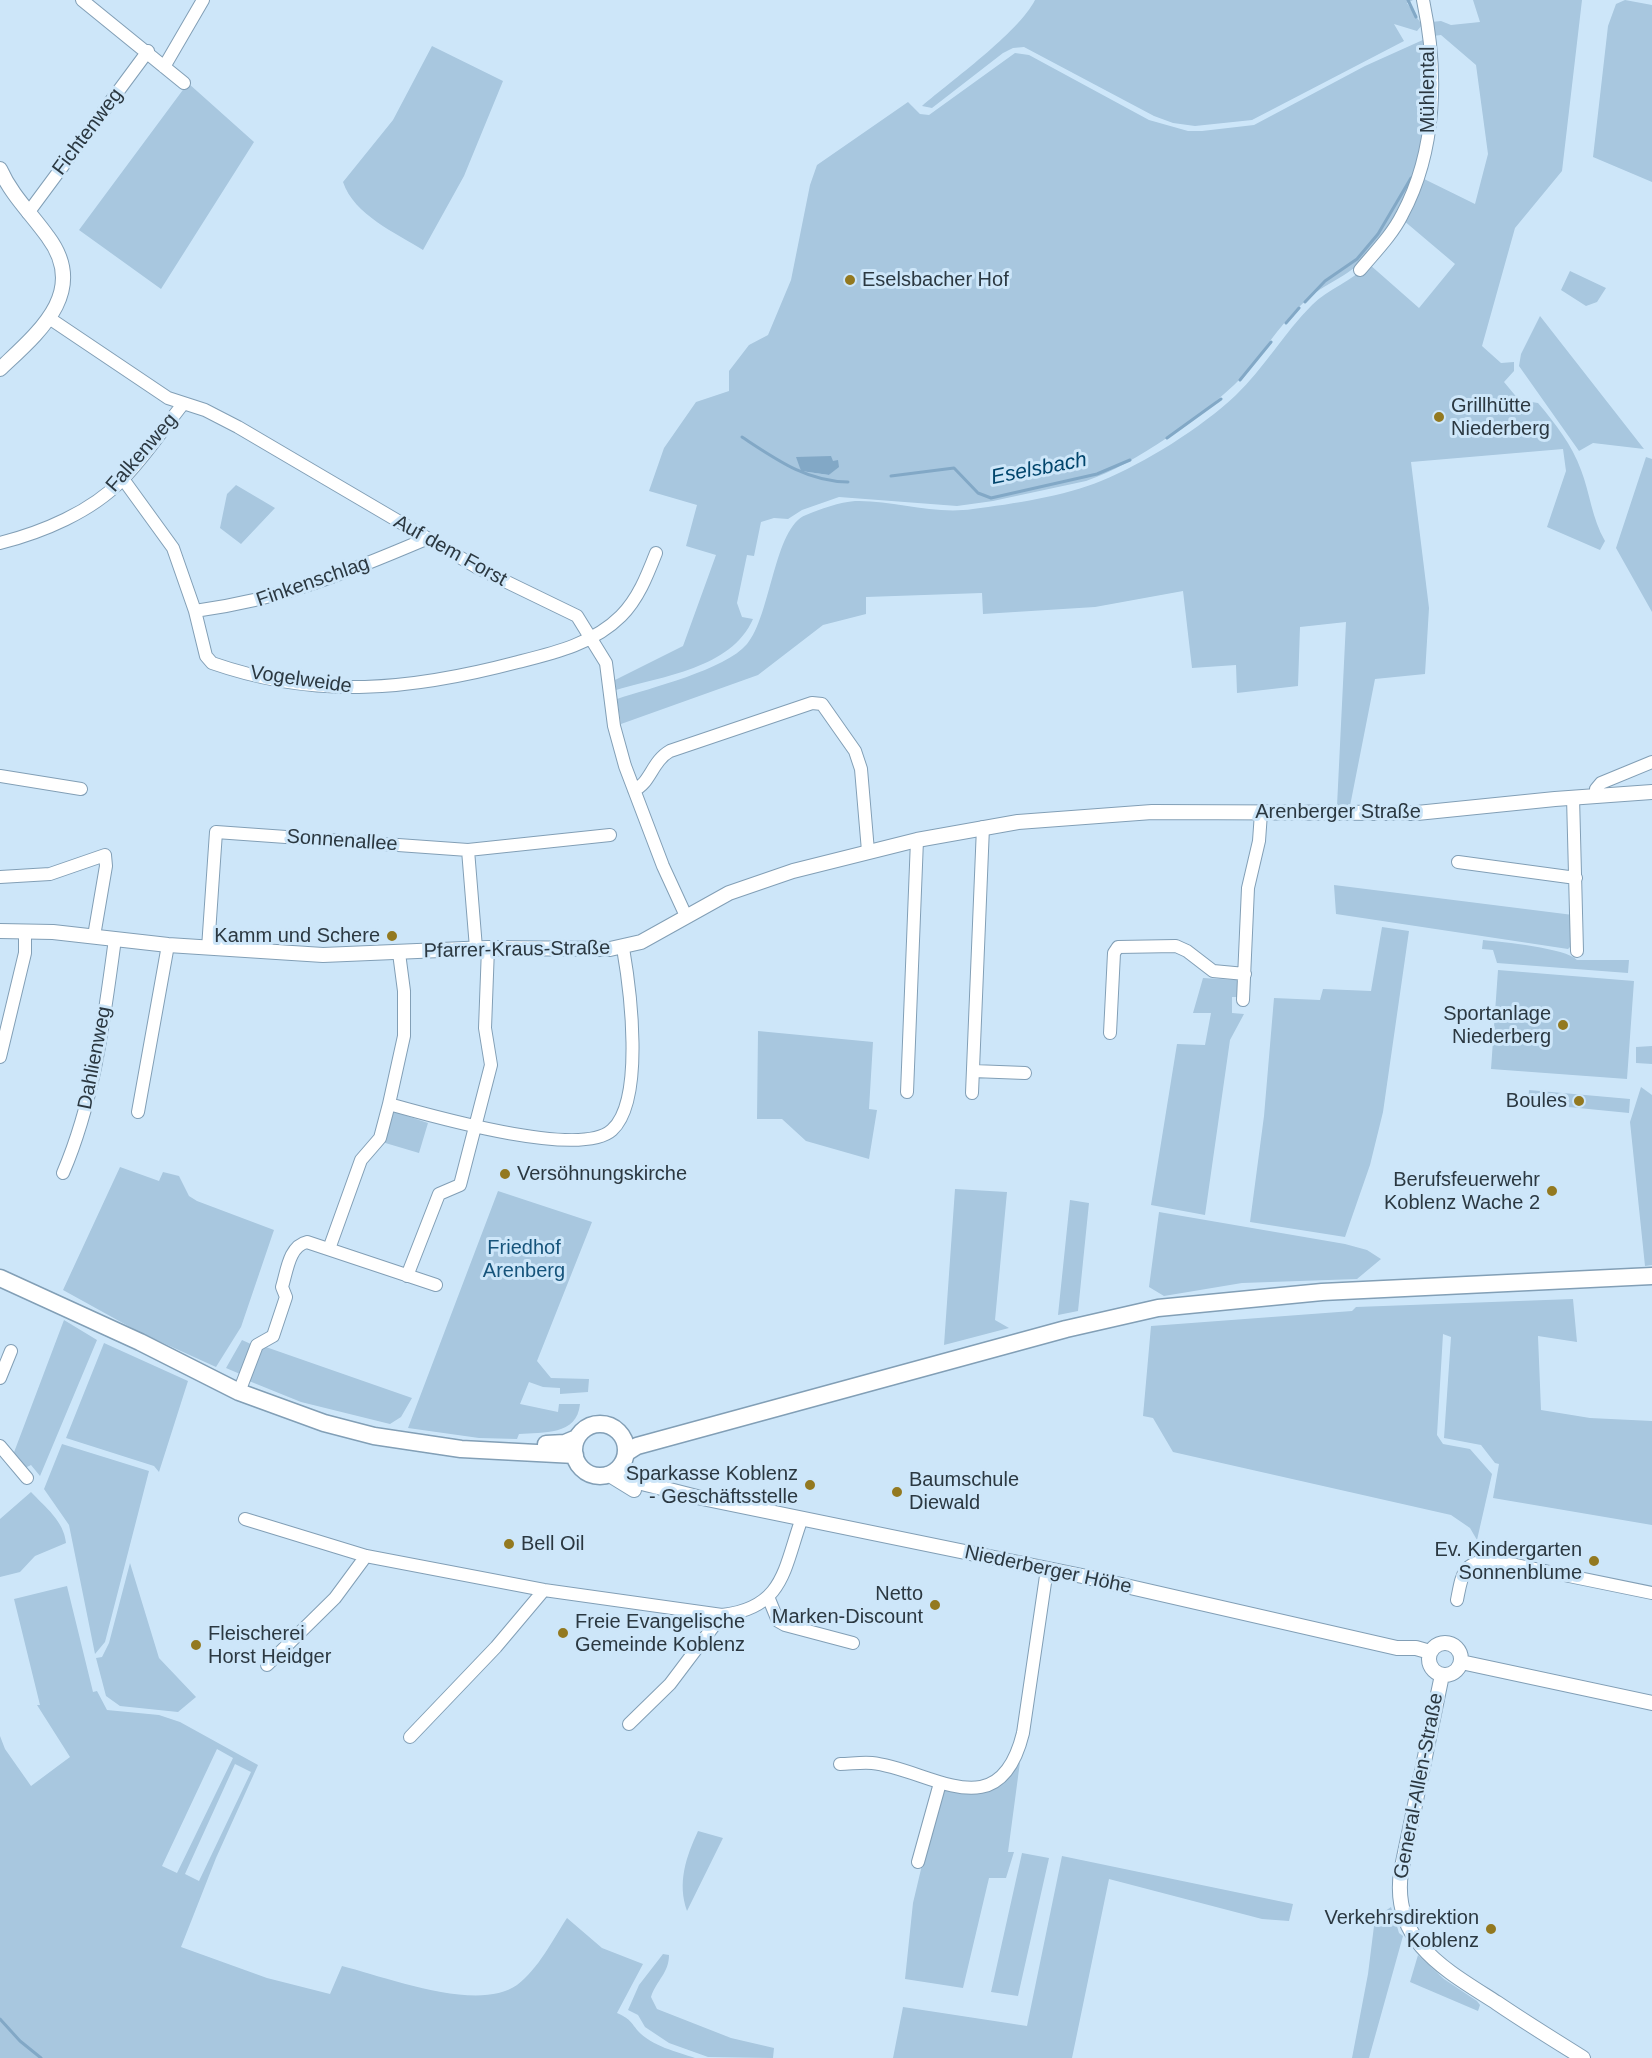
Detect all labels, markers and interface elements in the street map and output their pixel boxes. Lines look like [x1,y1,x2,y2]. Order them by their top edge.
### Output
street label: Mühlental [1416,47,1440,133]
street label: Fichtenweg [48,84,128,180]
place label: Eselsbacher Hof [862,268,1009,292]
marker: Eselsbacher Hof [843,273,857,287]
place label: Grillhütte Niederberg [1451,394,1550,441]
street label: Falkenweg [101,409,183,497]
marker: Grillhütte Niederberg [1432,410,1446,424]
water label: Eselsbach [989,447,1089,491]
street label: Auf dem Forst [389,510,511,592]
street label: Finkenschlag [253,551,373,613]
street label: Vogelweide [249,661,353,699]
street label: Arenberger Straße [1255,800,1421,824]
street label: Sonnenallee [286,825,398,857]
place label: Kamm und Schere [214,924,380,948]
marker: Kamm und Schere [385,929,399,943]
street label: Pfarrer-Kraus-Straße [423,936,611,964]
place label: Sportanlage Niederberg [1443,1002,1551,1049]
street label: Dahlienweg [73,1004,117,1112]
marker: Sportanlage Niederberg [1556,1018,1570,1032]
place label: Boules [1506,1089,1567,1113]
marker: Boules [1572,1094,1586,1108]
place label: Versöhnungskirche [517,1162,687,1186]
marker: Versöhnungskirche [498,1167,512,1181]
place label: Berufsfeuerwehr Koblenz Wache 2 [1384,1168,1540,1215]
marker: Berufsfeuerwehr Koblenz Wache 2 [1545,1184,1559,1198]
park label: Friedhof Arenberg [483,1236,565,1283]
place label: Sparkasse Koblenz - Geschäftsstelle [626,1462,798,1509]
place label: Baumschule Diewald [909,1468,1019,1515]
marker: Sparkasse Koblenz - Geschäftsstelle [803,1478,817,1492]
marker: Baumschule Diewald [890,1485,904,1499]
place label: Bell Oil [521,1532,584,1556]
marker: Bell Oil [502,1537,516,1551]
place label: Ev. Kindergarten Sonnenblume [1435,1538,1582,1585]
street label: Niederberger Höhe [962,1541,1134,1599]
marker: Ev. Kindergarten Sonnenblume [1587,1554,1601,1568]
place label: Netto Marken-Discount [772,1582,923,1629]
marker: Netto Marken-Discount [928,1598,942,1612]
place label: Freie Evangelische Gemeinde Koblenz [575,1610,745,1657]
place label: Fleischerei Horst Heidger [208,1622,331,1669]
marker: Freie Evangelische Gemeinde Koblenz [556,1626,570,1640]
marker: Fleischerei Horst Heidger [189,1638,203,1652]
street label: General-Allen-Straße [1389,1691,1449,1881]
place label: Verkehrsdirektion Koblenz [1324,1906,1479,1953]
marker: Verkehrsdirektion Koblenz [1484,1922,1498,1936]

